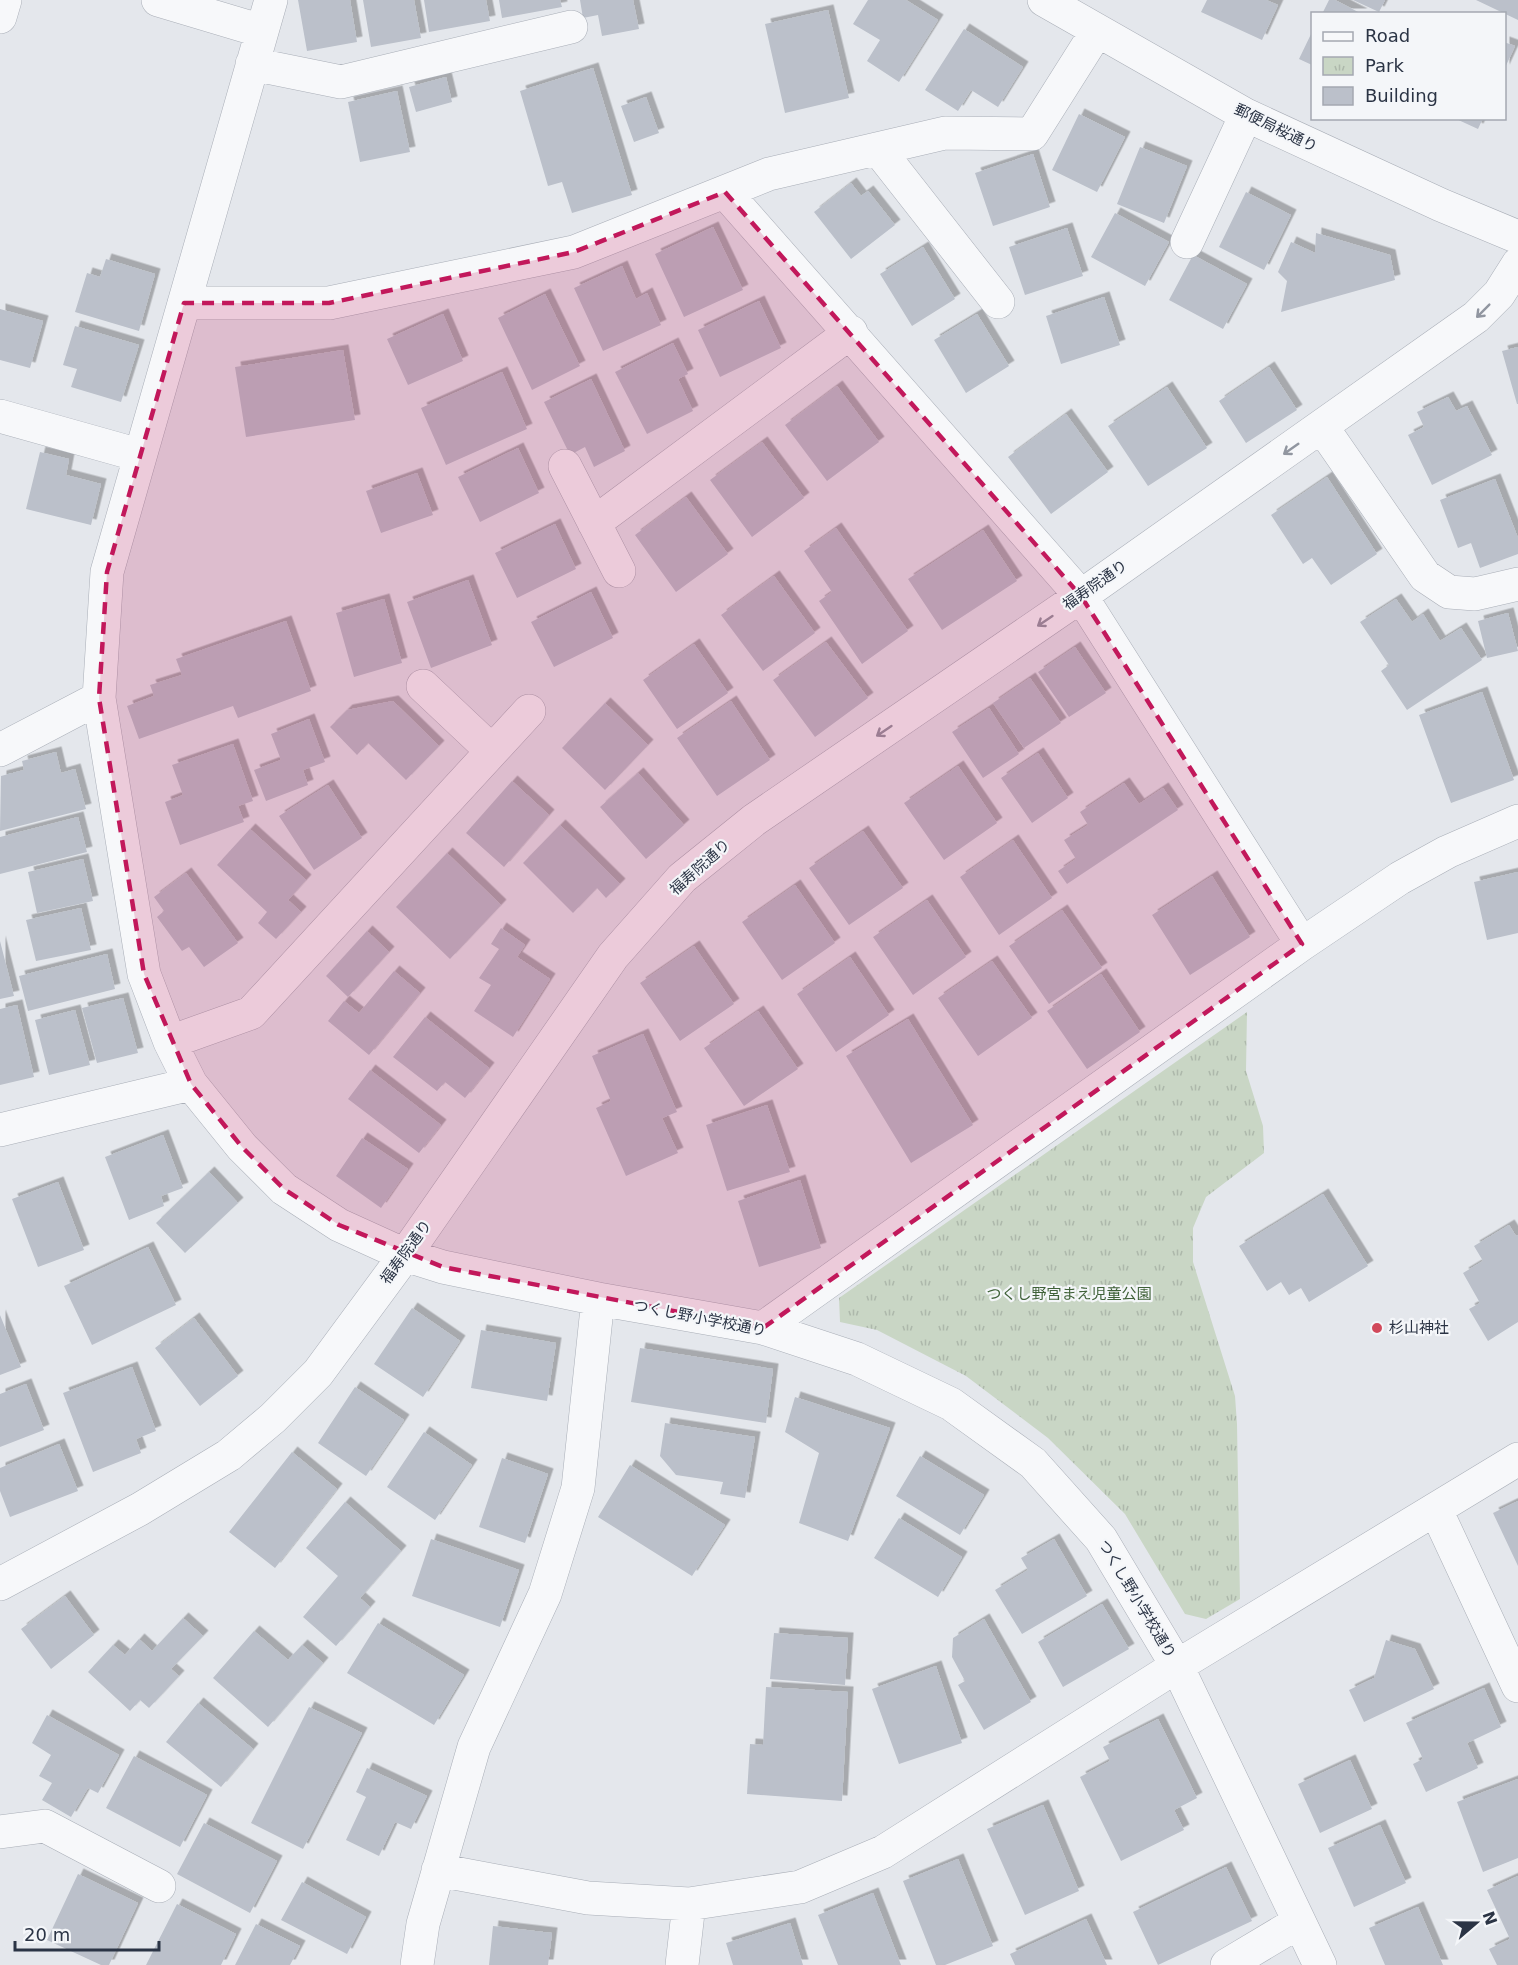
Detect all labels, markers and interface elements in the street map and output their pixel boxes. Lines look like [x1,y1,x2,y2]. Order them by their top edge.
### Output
legend [1311,12,1506,120]
text: Road [1365,25,1410,46]
text: Park [1365,55,1404,76]
text: Building [1365,85,1438,106]
street label: 郵便局桜通り [1232,100,1320,156]
one-way arrow [1476,303,1490,318]
one-way arrow [1283,443,1299,455]
street label: 福寿院通り [1059,556,1131,614]
one-way arrow [1036,614,1053,627]
one-way arrow [876,725,893,737]
street label: 福寿院通り [666,835,734,899]
street label: 福寿院通り [377,1216,435,1288]
park label: つくし野宮まえ児童公園 [986,1285,1152,1303]
street label: つくし野小学校通り [632,1296,768,1340]
place label: 杉山神社 [1389,1319,1449,1337]
marker: 杉山神社 [1370,1321,1384,1335]
street label: つくし野小学校通り [1095,1536,1179,1662]
north arrow [1446,1893,1506,1953]
text: N [1478,1908,1501,1928]
scale bar [15,1914,159,1952]
text: 20 m [24,1924,70,1945]

